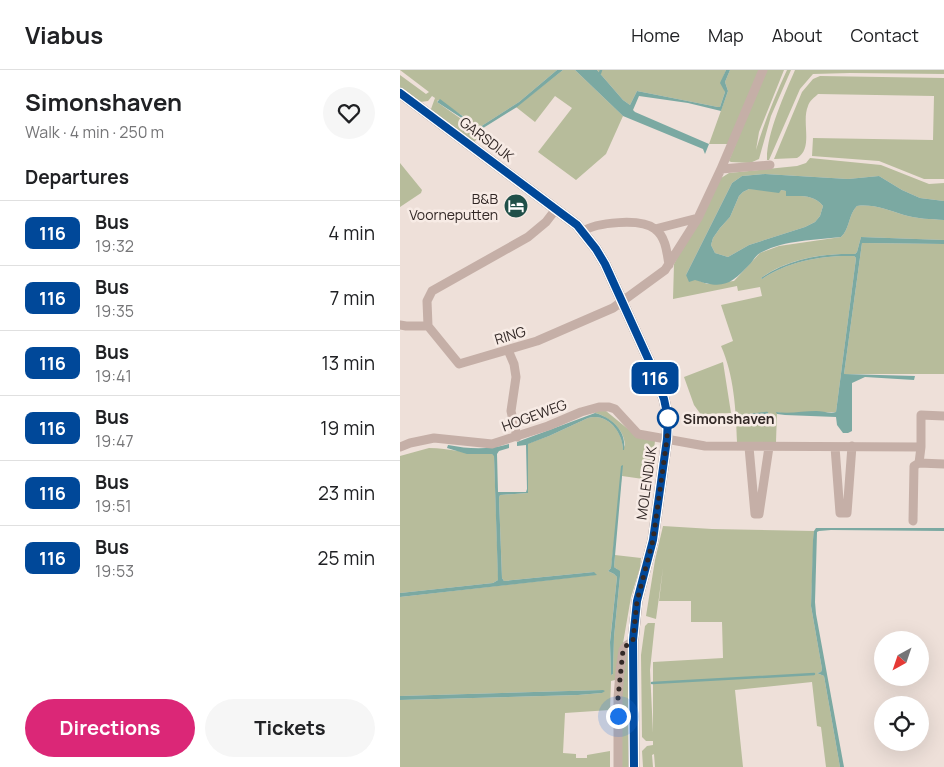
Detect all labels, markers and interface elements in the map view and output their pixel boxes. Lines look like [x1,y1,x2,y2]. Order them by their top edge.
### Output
text: Viabus [25,18,103,51]
text: Home [631,23,680,47]
text: Map [708,23,744,47]
text: About [772,23,822,47]
text: Contact [850,23,919,47]
text: Simonshaven [25,85,182,118]
button: heart [323,87,375,139]
street label: GARSDIJK [456,112,519,166]
text: Walk · 4 min · 250 m [25,121,164,143]
text: Departures [25,164,129,190]
place label: B&B Voorneputten [409,189,498,224]
hotel icon: B&B Voorneputten [503,193,529,219]
text: Bus [95,209,129,235]
text: 4 min [328,220,375,246]
text: 116 [39,221,66,245]
text: 19:32 [95,235,134,257]
text: Bus [95,274,129,300]
text: 7 min [330,285,375,311]
text: 116 [39,286,66,310]
text: 19:35 [95,300,134,322]
street label: RING [492,321,528,349]
text: Bus [95,339,129,365]
text: 13 min [321,350,375,376]
text: 116 [39,351,66,375]
line badge: 116 [626,362,684,394]
text: 19:41 [95,365,132,387]
text: 116 [642,366,668,390]
street label: HOGEWEG [499,394,569,436]
text: Bus [95,404,129,430]
marker: Simonshaven [657,407,679,429]
place label: Simonshaven [683,409,775,428]
text: 19 min [320,415,375,441]
text: 116 [39,416,66,440]
text: 19:47 [95,430,133,452]
street label: MOLENDIJK [631,444,661,521]
text: Bus [95,469,129,495]
text: 23 min [318,480,375,506]
text: 116 [39,481,66,505]
text: 19:51 [95,495,131,517]
text: Bus [95,534,129,560]
text: 25 min [318,545,375,571]
text: 116 [39,546,66,570]
text: 19:53 [95,560,134,582]
north arrow [874,631,929,686]
map controls [874,631,929,751]
button: locate [874,696,929,751]
button: Directions [25,699,195,757]
button: Tickets [205,699,375,757]
your location [606,704,631,729]

